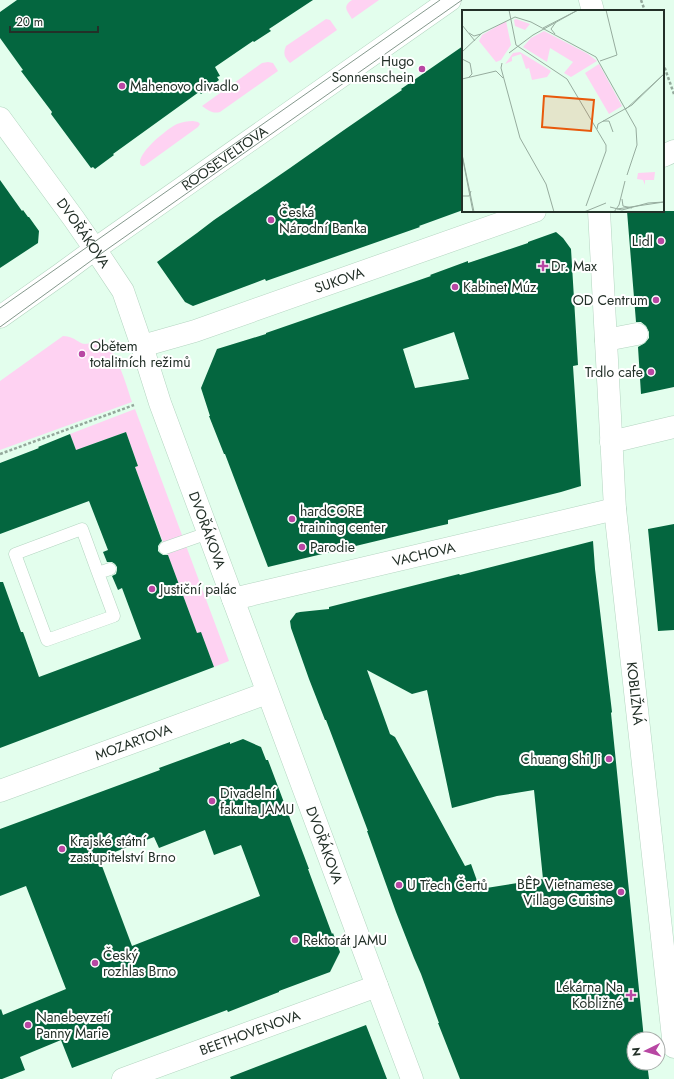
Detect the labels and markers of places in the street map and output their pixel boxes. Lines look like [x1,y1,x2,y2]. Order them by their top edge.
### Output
place label: Hugo Sonnenschein [332,51,414,87]
marker: Hugo Sonnenschein [417,64,427,74]
place label: Mahenovo divadlo [130,76,239,96]
marker: Mahenovo divadlo [117,81,127,91]
place label: Česká Národní Banka [279,202,367,238]
marker: Česká Národní Banka [266,215,276,225]
place label: Lidl [632,231,653,251]
marker: Lidl [656,236,666,246]
place label: Dr. Max [551,256,597,276]
marker: Dr. Max [538,261,548,271]
place label: Kabinet Múz [463,277,537,297]
marker: Kabinet Múz [450,282,460,292]
place label: OD Centrum [573,290,648,310]
marker: OD Centrum [651,295,661,305]
place label: Obětem totalitních režimů [90,336,191,372]
marker: Obětem totalitních režimů [77,349,87,359]
place label: Trdlo cafe [585,362,643,382]
marker: Trdlo cafe [646,367,656,377]
place label: hardCORE training center [300,501,386,537]
marker: hardCORE training center [287,514,297,524]
place label: Parodie [310,537,355,557]
marker: Parodie [297,542,307,552]
place label: Justiční palác [158,579,237,599]
marker: Justiční palác [147,584,157,594]
place label: Chuang Shi Ji [521,749,601,769]
marker: Chuang Shi Ji [604,754,614,764]
place label: Divadelní fakulta JAMU [220,783,294,819]
marker: Divadelní fakulta JAMU [207,796,217,806]
place label: Krajské státní zastupitelství Brno [70,831,176,867]
marker: Krajské státní zastupitelství Brno [57,844,67,854]
place label: BẾP Vietnamese Village Cuisine [517,874,613,910]
place label: U Třech Čertů [407,875,488,895]
marker: U Třech Čertů [394,880,404,890]
marker: BẾP Vietnamese Village Cuisine [616,887,626,897]
place label: Rektorát JAMU [303,930,387,950]
marker: Rektorát JAMU [290,935,300,945]
place label: Český rozhlas Brno [103,945,177,981]
marker: Český rozhlas Brno [90,958,100,968]
place label: Lékárna Na Kobližné [556,977,623,1013]
marker: Lékárna Na Kobližné [626,990,636,1000]
place label: Nanebevzetí Panny Marie [36,1007,112,1043]
marker: Nanebevzetí Panny Marie [23,1020,33,1030]

